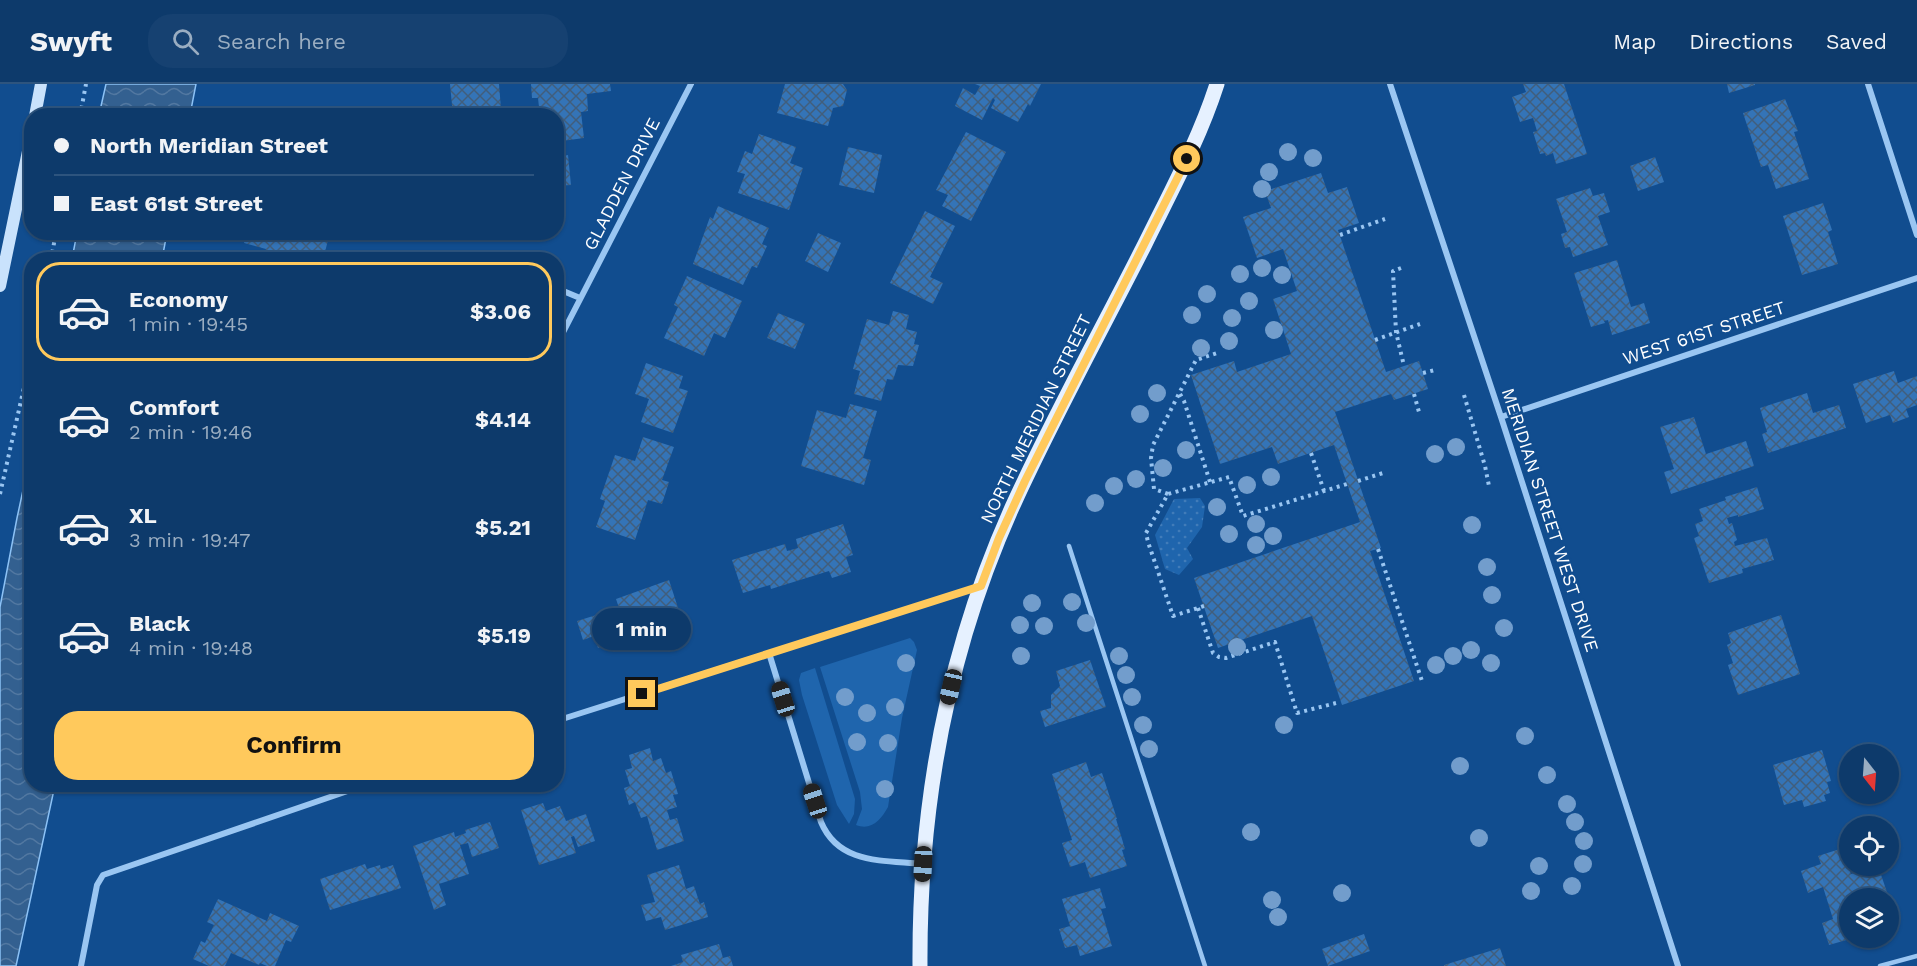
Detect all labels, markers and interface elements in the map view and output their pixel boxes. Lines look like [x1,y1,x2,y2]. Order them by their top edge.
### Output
search box [148,14,568,68]
text: Swyft [30,25,112,58]
icon: search [169,25,202,58]
text: Search here [217,29,346,54]
text: Map [1613,29,1656,54]
text: Directions [1689,29,1793,54]
text: Saved [1826,29,1887,54]
street label: GLADDEN DRIVE [579,114,664,254]
text: North Meridian Street [90,133,328,158]
route start [1173,145,1200,172]
text: East 61st Street [90,191,263,216]
icon: car [57,285,111,339]
text: Economy [129,287,228,312]
street label: WEST 61ST STREET [1620,296,1788,369]
text: $3.06 [470,299,531,324]
street label: NORTH MERIDIAN STREET [976,311,1095,527]
text: 1 min · 19:45 [129,312,248,336]
street label: MERIDIAN STREET WEST DRIVE [1498,385,1603,654]
icon: car [57,393,111,447]
text: Comfort [129,395,219,420]
text: $4.14 [475,407,531,432]
text: 2 min · 19:46 [129,420,252,444]
icon: car [57,501,111,555]
text: XL [129,503,157,528]
text: $5.21 [475,515,531,540]
text: 3 min · 19:47 [129,528,251,552]
callout: 1 min [592,607,692,649]
icon: car [57,609,111,663]
text: Black [129,611,190,636]
text: 1 min [616,617,667,641]
text: $5.19 [477,623,531,648]
text: 4 min · 19:48 [129,636,253,660]
car [938,667,964,707]
car [769,679,797,719]
route end [628,680,655,707]
button: Confirm [54,711,534,780]
north arrow [1839,744,1899,804]
map controls [1839,744,1899,948]
car [801,781,829,821]
button: locate [1839,816,1899,876]
car [913,846,933,882]
button: layers [1839,888,1899,948]

